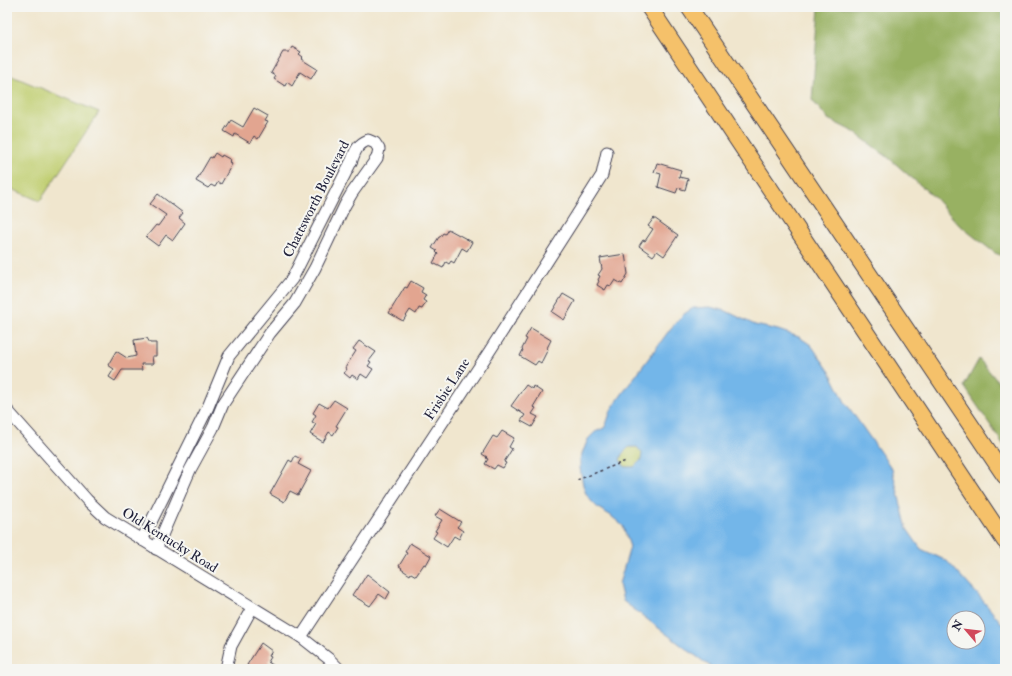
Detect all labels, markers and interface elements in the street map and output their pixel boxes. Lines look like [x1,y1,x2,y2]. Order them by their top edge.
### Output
street label: Chattsworth Boulevard [279,138,353,260]
street label: Frisbie Lane [421,355,473,423]
street label: Old Kentucky Road [118,504,221,577]
north arrow [946,610,986,650]
text: N [949,617,966,634]

